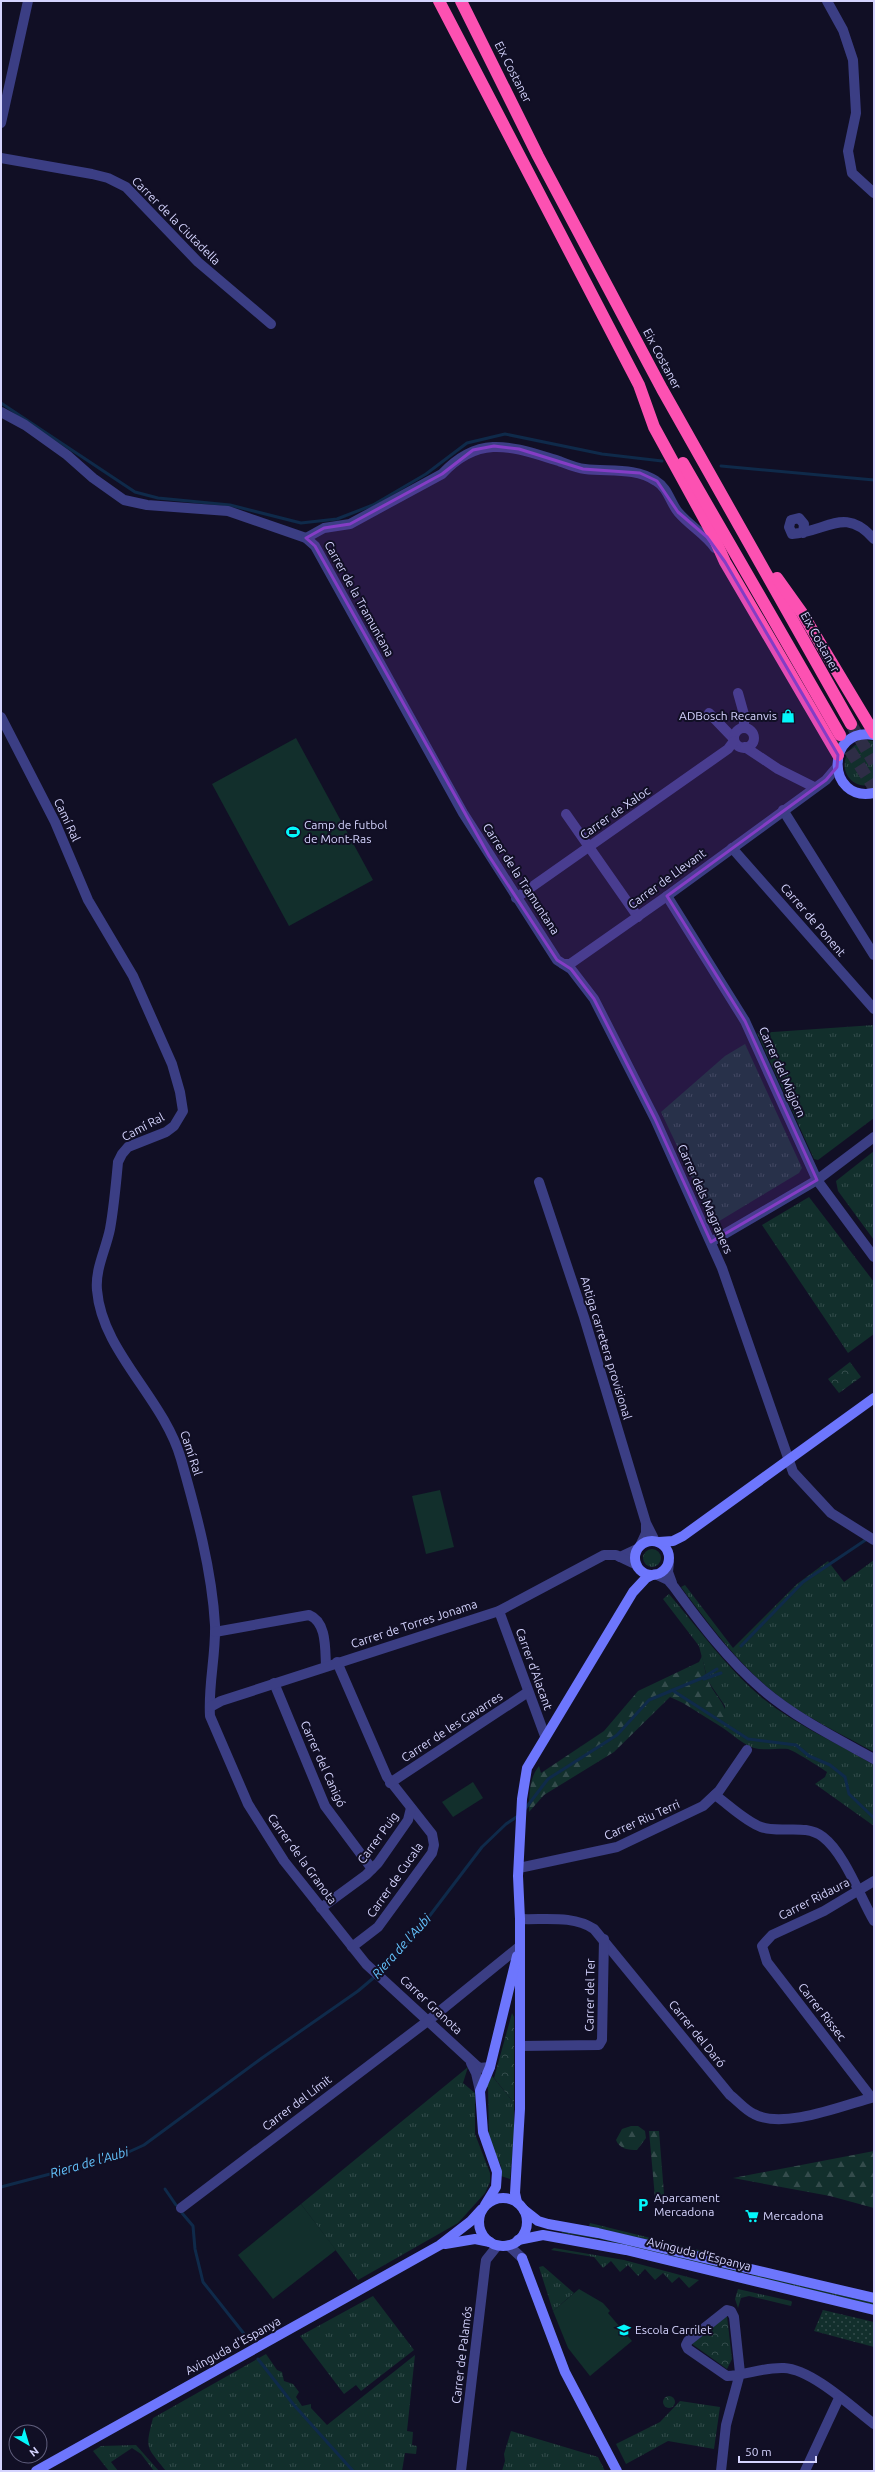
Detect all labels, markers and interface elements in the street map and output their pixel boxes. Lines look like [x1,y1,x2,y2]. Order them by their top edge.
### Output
street label: Eix Costaner [492,39,535,105]
street label: Carrer de la Ciutadella [130,174,223,267]
street label: Eix Costaner [641,326,684,392]
street label: Carrer de la Tramuntana [322,539,397,659]
street label: Eix Costaner [799,609,843,675]
shop icon: ADBosch Recanvis [780,708,796,724]
place label: ADBosch Recanvis [679,709,777,722]
street label: Carrer de Xaloc [577,783,652,841]
street label: Camí Ral [52,796,83,844]
place label: Camp de futbol de Mont-Ras [304,818,387,845]
street label: Carrer de la Tramuntana [481,821,562,937]
sports icon: Camp de futbol de Mont-Ras [285,824,301,840]
street label: Carrer de Llevant [626,846,708,911]
street label: Carrer de Ponent [778,881,849,959]
street label: Carrer del Migjorn [757,1025,808,1119]
street label: Camí Ral [119,1110,166,1143]
street label: Carrer dels Magraners [675,1142,736,1256]
street label: Antiga carretera provisional [578,1275,634,1421]
street label: Camí Ral [178,1429,205,1477]
street label: Carrer de Torres Jonama [349,1597,479,1650]
street label: Carrer d'Alacant [514,1626,555,1712]
street label: Carrer de les Gavarres [399,1689,505,1764]
street label: Carrer del Canigó [299,1719,348,1809]
street label: Carrer Riu Terri [602,1797,682,1842]
street label: Carrer Puig [355,1809,401,1866]
street label: Carrer de la Granota [265,1811,340,1906]
street label: Carrer de Cucala [364,1840,425,1920]
street label: Carrer Ridaura [776,1875,851,1922]
water label: Riera de l'Aubi [369,1911,434,1981]
street label: Carrer del Ter [582,1958,597,2032]
street label: Carrer Granota [398,1973,465,2037]
street label: Carrer Rissec [796,1980,849,2043]
street label: Carrer del Daró [666,1998,728,2070]
street label: Carrer del Límit [260,2072,334,2133]
water label: Riera de l'Aubi [48,2144,131,2180]
place label: Aparcament Mercadona [654,2191,720,2218]
parking icon: Aparcament Mercadona [635,2197,651,2213]
supermarket icon: Mercadona [744,2208,760,2224]
place label: Mercadona [763,2209,823,2222]
street label: Avinguda d'Espanya [646,2234,752,2273]
street label: Carrer de Palamós [449,2305,474,2404]
street label: Avinguda d'Espanya [183,2314,283,2377]
school or university icon: Escola Carrilet [616,2322,632,2338]
place label: Escola Carrilet [635,2323,712,2336]
north arrow [8,2424,48,2464]
scale bar [739,2438,816,2464]
text: N [27,2445,41,2459]
text: 50 m [745,2445,772,2458]

